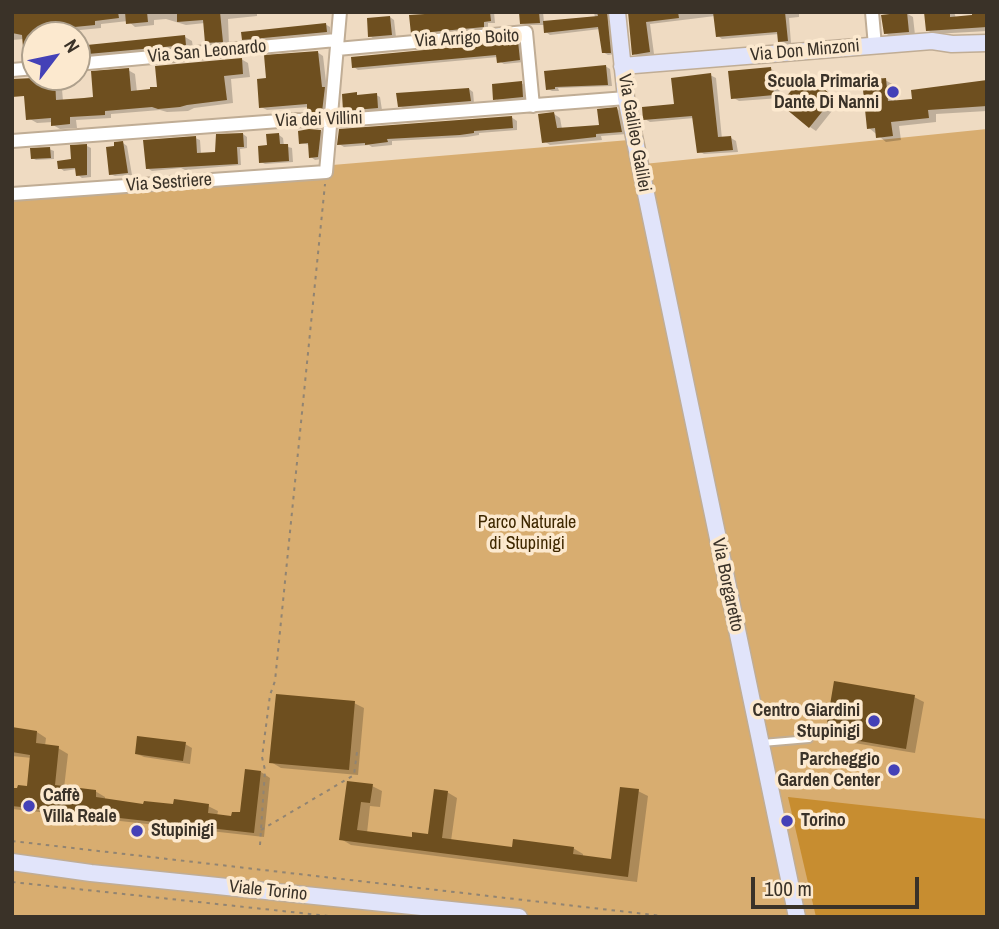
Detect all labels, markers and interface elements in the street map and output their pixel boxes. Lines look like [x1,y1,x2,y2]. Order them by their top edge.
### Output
north arrow [21,21,91,91]
street label: Via Arrigo Boito [414,25,520,53]
text: N [58,34,86,58]
street label: Via Don Minzoni [749,35,861,67]
street label: Via San Leonardo [147,36,267,68]
place label: Scuola Primaria Dante Di Nanni [767,71,879,114]
street label: Via Galileo Galilei [613,72,655,194]
marker: Scuola Primaria Dante Di Nanni [885,84,901,100]
street label: Via dei Villini [275,108,363,132]
street label: Via Sestriere [125,169,213,197]
park label: Parco Naturale di Stupinigi [478,512,576,554]
street label: Via Borgaretto [707,536,747,634]
place label: Centro Giardini Stupinigi [753,700,860,742]
marker: Centro Giardini Stupinigi [866,713,882,729]
place label: Parcheggio Garden Center [777,749,880,792]
marker: Parcheggio Garden Center [886,762,902,778]
place label: Caffè Villa Reale [43,785,117,828]
marker: Caffè Villa Reale [21,798,37,814]
place label: Torino [801,810,846,832]
marker: Torino [779,813,795,829]
place label: Stupinigi [151,820,214,842]
marker: Stupinigi [129,823,145,839]
scale bar [754,862,922,906]
text: 100 m [764,874,812,903]
street label: Viale Torino [228,876,308,906]

